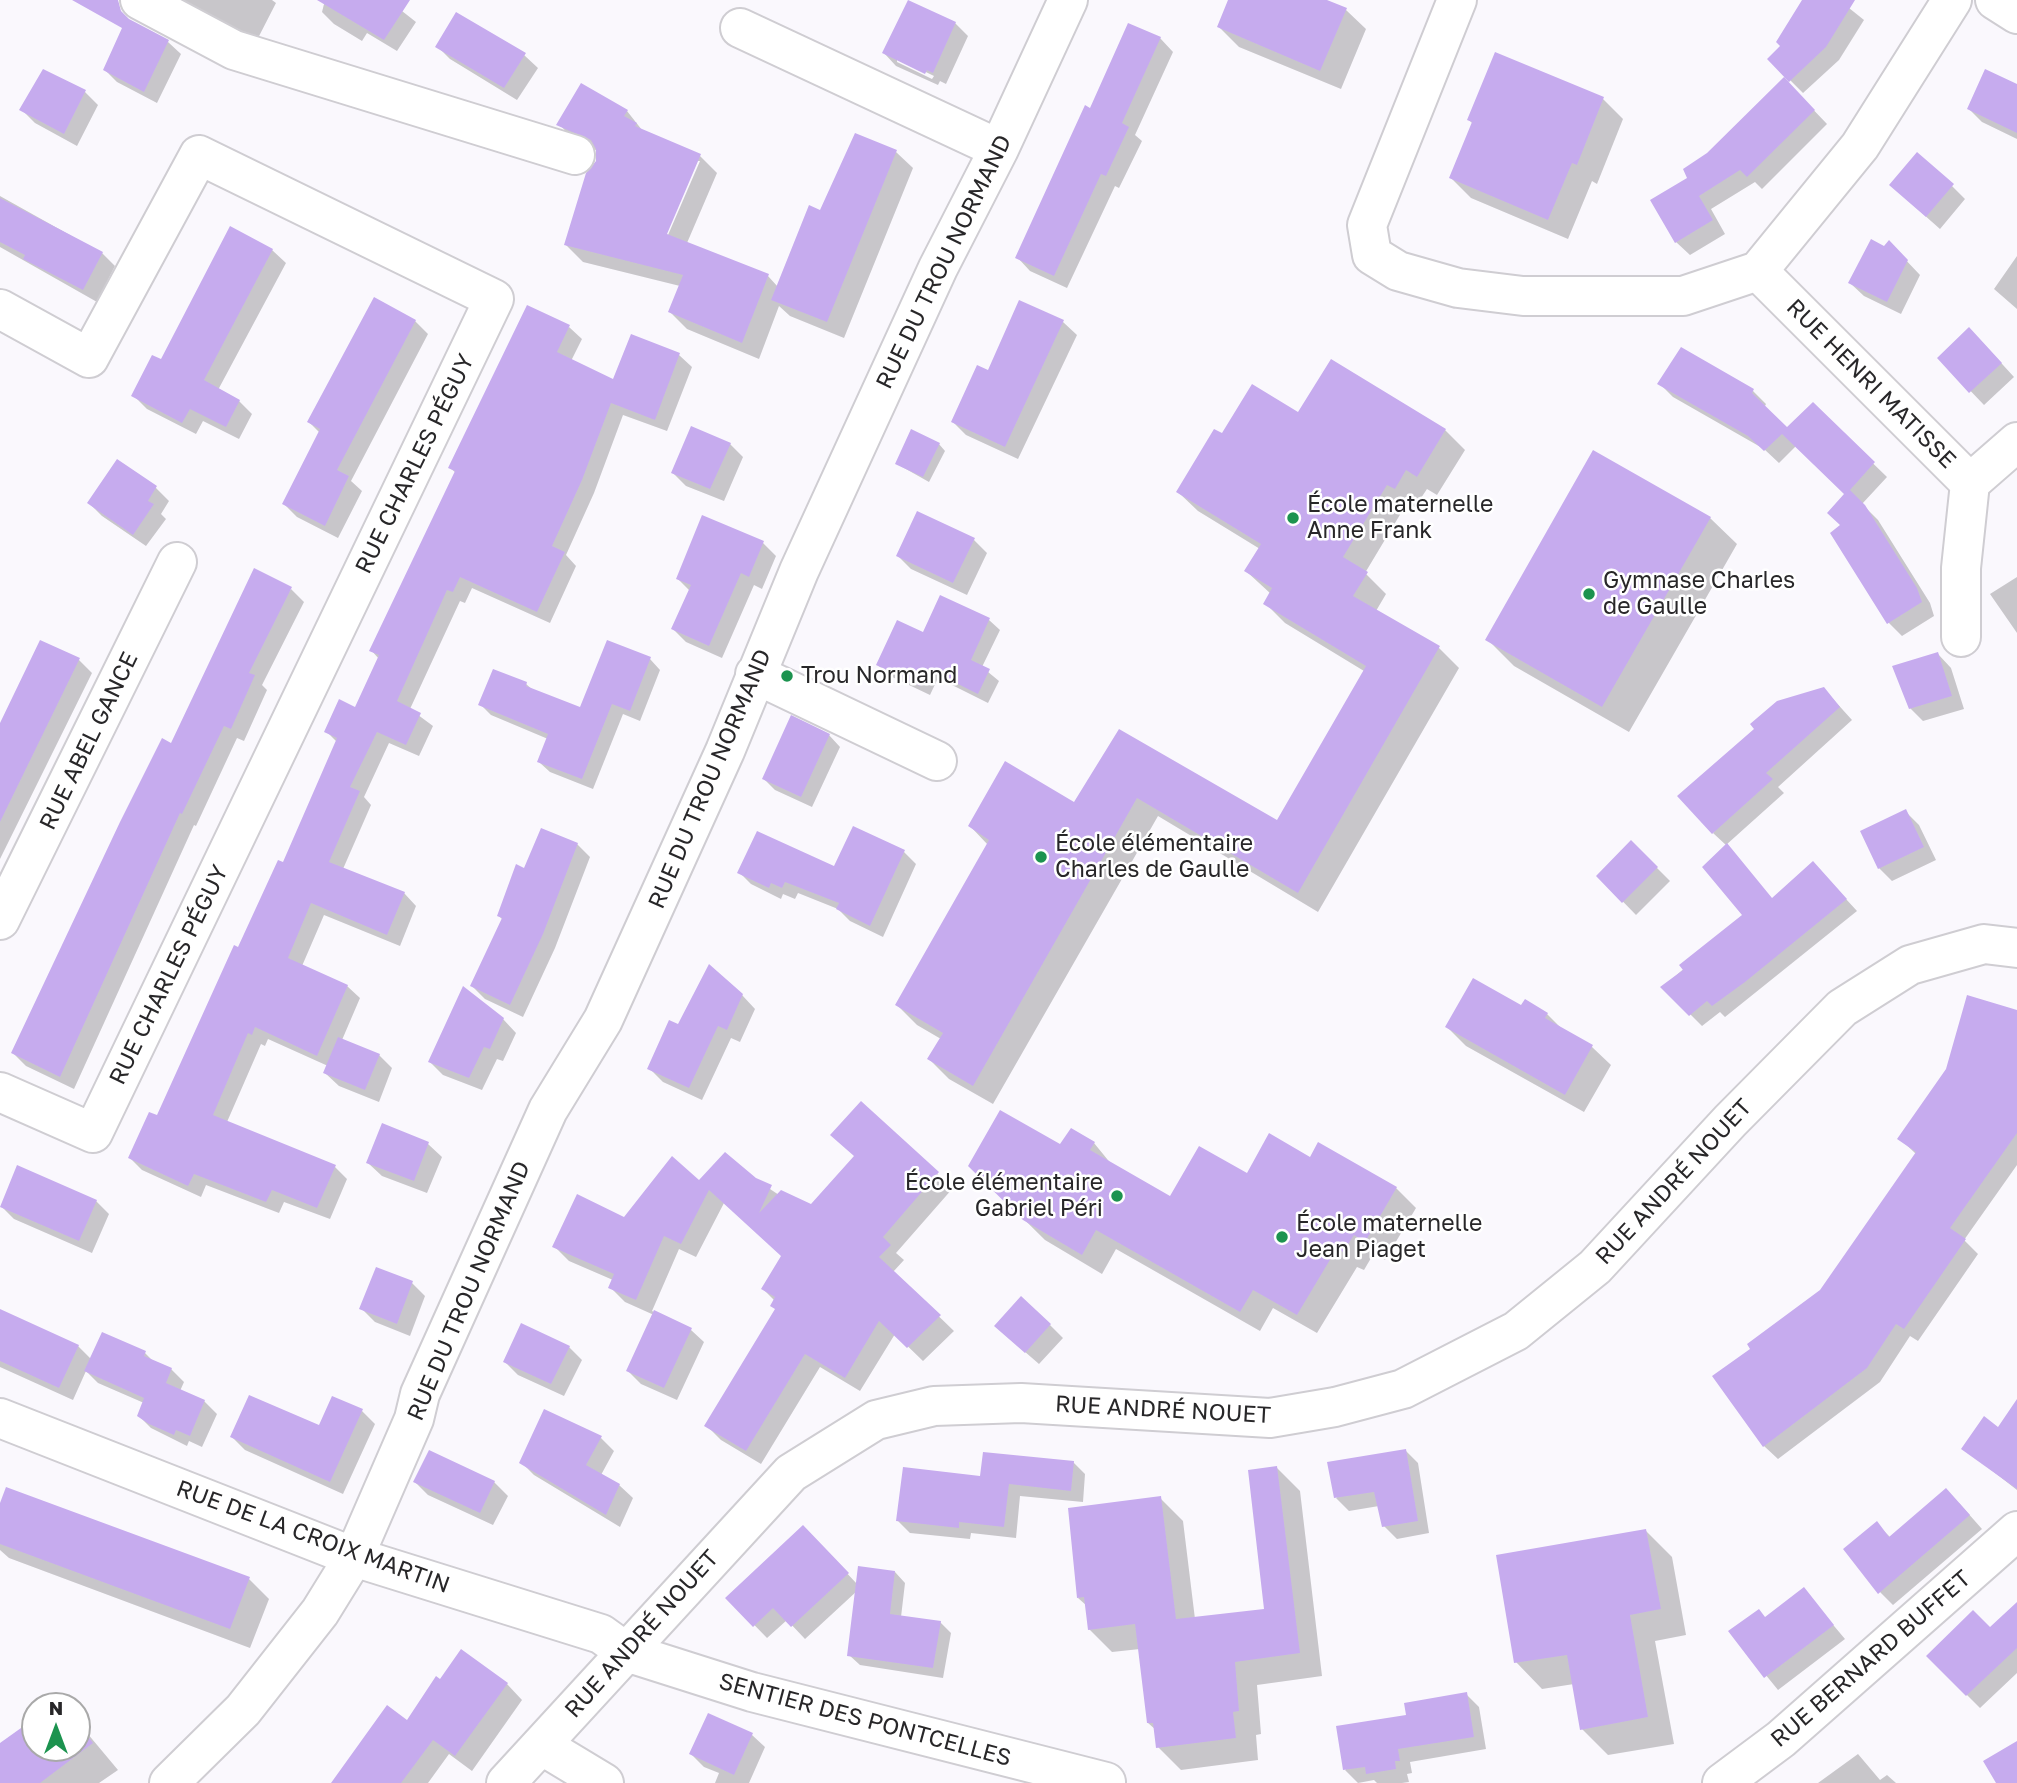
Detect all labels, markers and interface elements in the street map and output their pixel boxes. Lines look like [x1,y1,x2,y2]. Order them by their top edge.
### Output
street label: RUE DU TROU NORMAND [870,131,1018,393]
street label: RUE HENRI MATISSE [1781,294,1961,474]
street label: RUE CHARLES PÉGUY [350,350,480,578]
place label: École maternelle Anne Frank [1307,491,1493,545]
marker: École maternelle Anne Frank [1285,510,1301,526]
place label: Gymnase Charles de Gaulle [1603,567,1795,621]
marker: Gymnase Charles de Gaulle [1581,586,1597,602]
street label: RUE DU TROU NORMAND [643,645,777,913]
street label: RUE ABEL GANCE [34,648,144,834]
place label: Trou Normand [801,662,957,690]
marker: Trou Normand [779,668,795,684]
place label: École élémentaire Charles de Gaulle [1055,830,1253,884]
marker: École élémentaire Charles de Gaulle [1033,849,1049,865]
street label: RUE CHARLES PÉGUY [104,861,234,1089]
street label: RUE ANDRÉ NOUET [1590,1094,1758,1270]
street label: RUE DU TROU NORMAND [402,1157,536,1425]
place label: École élémentaire Gabriel Péri [905,1169,1103,1223]
marker: École élémentaire Gabriel Péri [1109,1188,1125,1204]
place label: École maternelle Jean Piaget [1296,1210,1482,1264]
marker: École maternelle Jean Piaget [1274,1229,1290,1245]
street label: RUE ANDRÉ NOUET [1054,1391,1272,1429]
street label: RUE DE LA CROIX MARTIN [173,1475,453,1599]
street label: RUE ANDRÉ NOUET [559,1544,725,1724]
street label: RUE BERNARD BUFFET [1766,1565,1976,1753]
street label: SENTIER DES PONTCELLES [716,1668,1014,1772]
north arrow [21,1692,91,1762]
text: N [49,1696,63,1719]

